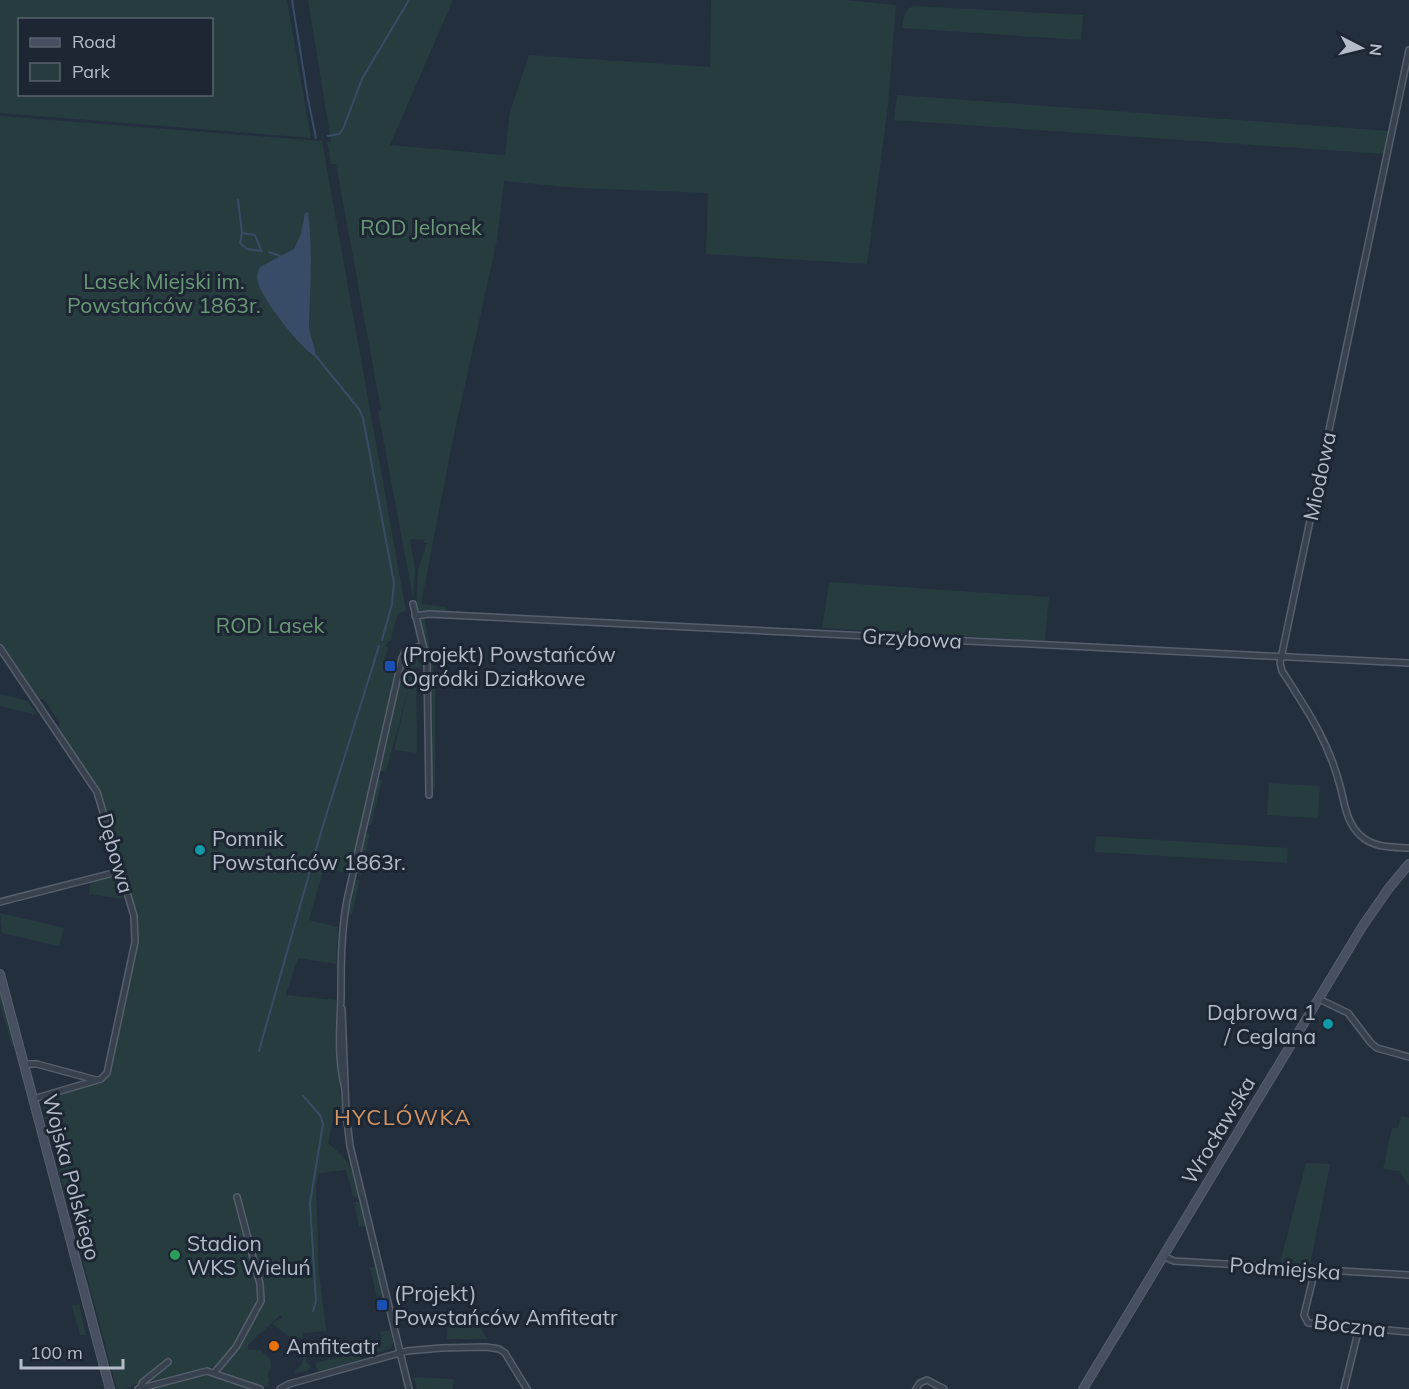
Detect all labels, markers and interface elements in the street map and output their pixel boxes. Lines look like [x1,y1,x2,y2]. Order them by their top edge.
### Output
legend [18,18,213,96]
north arrow [1331,18,1391,78]
text: Road [72,30,116,53]
text: N [1365,43,1387,57]
text: Park [72,60,111,83]
park label: ROD Jelonek [360,214,482,240]
park label: Lasek Miejski im. Powstańców 1863r. [67,268,261,318]
street label: Miodowa [1297,429,1341,523]
park label: ROD Lasek [216,612,324,638]
street label: Grzybowa [861,622,963,654]
place label: (Projekt) Powstańców Ogródki Działkowe [402,641,616,691]
marker: (Projekt) Powstańców Ogródki Działkowe [383,659,397,673]
street label: Dębowa [92,810,140,896]
place label: Pomnik Powstańców 1863r. [212,825,406,875]
marker: Pomnik Powstańców 1863r. [193,843,207,857]
place label: Dąbrowa 1 / Ceglana [1207,999,1316,1049]
marker: Dąbrowa 1 / Ceglana [1321,1017,1335,1031]
street label: Wrocławska [1176,1071,1260,1189]
street label: Wojska Polskiego [37,1091,107,1263]
district label: HYCLÓWKA [334,1103,472,1131]
place label: Stadion WKS Wieluń [187,1230,311,1280]
marker: Stadion WKS Wieluń [168,1248,182,1262]
street label: Podmiejska [1229,1251,1341,1285]
place label: (Projekt) Powstańców Amfiteatr [394,1280,618,1330]
marker: (Projekt) Powstańców Amfiteatr [375,1298,389,1312]
street label: Boczna [1312,1308,1388,1342]
scale bar [21,1332,123,1370]
place label: Amfiteatr [286,1333,379,1359]
marker: Amfiteatr [267,1339,281,1353]
text: 100 m [30,1341,83,1364]

